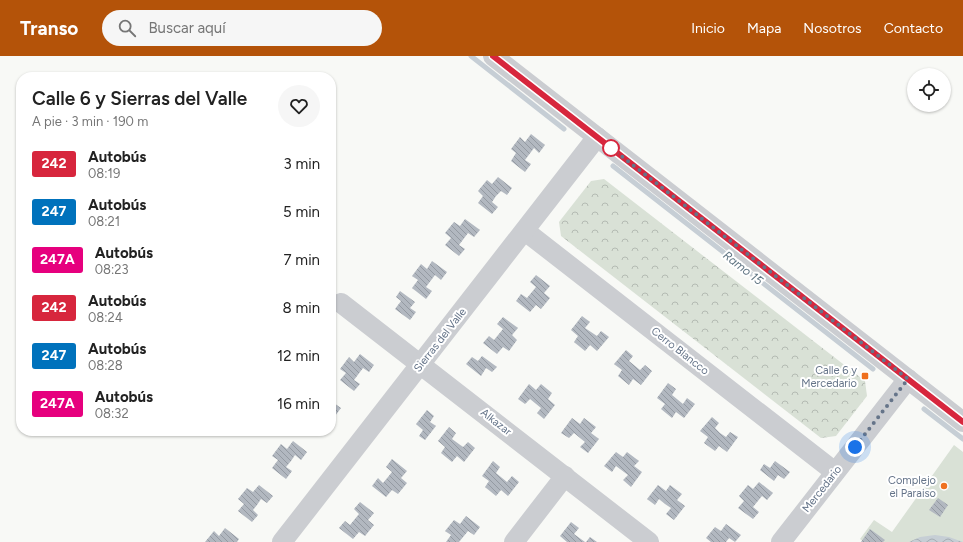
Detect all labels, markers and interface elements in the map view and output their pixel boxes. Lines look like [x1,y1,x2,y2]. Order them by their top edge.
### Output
search box [102,10,382,46]
text: Transo [20,17,78,40]
icon: search [116,17,138,39]
text: Buscar aquí [148,19,226,37]
text: Inicio [691,20,725,37]
text: Mapa [747,20,781,37]
text: Nosotros [803,20,862,37]
text: Contacto [884,20,943,37]
map controls [907,68,951,112]
button: locate [907,68,951,112]
button: heart [278,85,320,127]
text: Calle 6 y Sierras del Valle [32,87,247,110]
text: A pie · 3 min · 190 m [32,114,148,129]
unlabelled marker [602,139,620,157]
text: Autobús [88,148,146,166]
text: 242 [41,155,67,172]
text: 3 min [284,155,320,173]
text: 08:19 [88,166,120,181]
text: Autobús [88,196,146,214]
text: 247 [42,203,66,220]
text: 5 min [283,203,320,221]
text: 08:21 [88,214,120,229]
text: Autobús [95,244,153,262]
water label: Ramo 15 [720,248,766,288]
text: 247A [40,251,75,268]
text: 7 min [284,251,320,269]
text: 08:23 [95,262,129,277]
text: Autobús [88,292,146,310]
text: 242 [41,299,67,316]
text: 8 min [282,299,320,317]
street label: Sierras del Valle [411,305,469,375]
text: 08:24 [88,310,123,325]
street label: Cerro Blancco [649,324,711,378]
text: Autobús [88,340,146,358]
text: 247 [42,347,66,364]
text: 12 min [277,347,320,365]
text: 08:28 [88,358,123,373]
place label: Calle 6 y Mercedario [801,364,857,390]
marker: Calle 6 y Mercedario [860,371,870,381]
text: Autobús [95,388,153,406]
text: 247A [40,395,75,412]
text: 16 min [277,395,320,413]
text: 08:32 [95,406,129,421]
street label: Alkazar [478,406,514,438]
your location [845,437,865,457]
street label: Mercedario [800,463,844,515]
place label: Complejo el Paraiso [888,474,936,500]
marker: Complejo el Paraiso [939,481,949,491]

